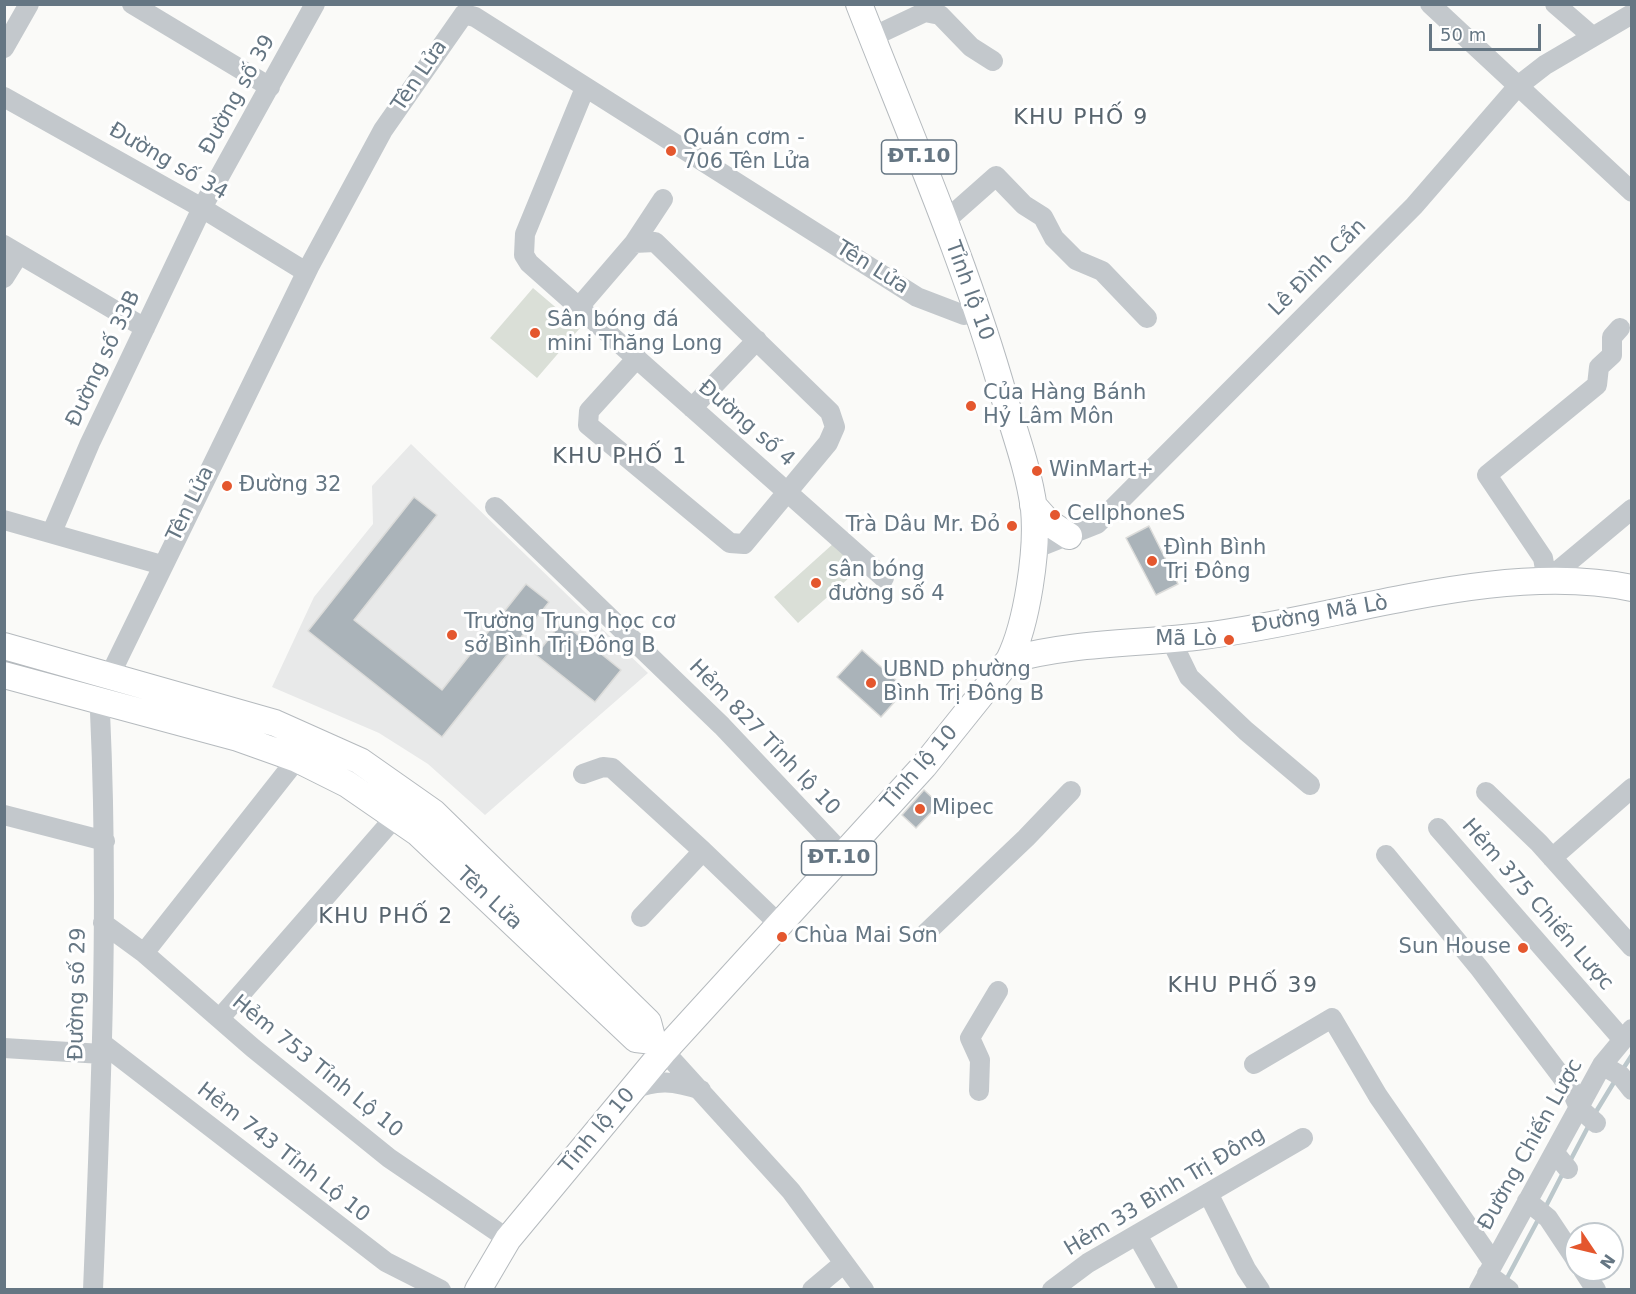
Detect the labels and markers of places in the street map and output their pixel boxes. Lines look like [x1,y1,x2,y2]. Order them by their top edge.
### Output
place label: Quán cơm - 706 Tên Lửa [683,126,810,176]
marker: Quán cơm - 706 Tên Lửa [664,144,678,158]
place label: Sân bóng đá mini Thăng Long [547,308,722,358]
marker: Sân bóng đá mini Thăng Long [528,326,542,340]
place label: Của Hàng Bánh Hỷ Lâm Môn [983,381,1146,431]
marker: Của Hàng Bánh Hỷ Lâm Môn [964,399,978,413]
place label: WinMart+ [1049,458,1154,484]
marker: WinMart+ [1030,464,1044,478]
place label: Đường 32 [239,473,341,499]
marker: Đường 32 [220,479,234,493]
place label: CellphoneS [1067,502,1185,528]
marker: CellphoneS [1048,508,1062,522]
place label: Trà Dâu Mr. Đỏ [846,513,1000,539]
marker: Trà Dâu Mr. Đỏ [1005,519,1019,533]
place label: Đình Bình Trị Đông [1164,536,1266,586]
marker: Đình Bình Trị Đông [1145,554,1159,568]
place label: sân bóng đường số 4 [828,558,945,608]
marker: sân bóng đường số 4 [809,576,823,590]
place label: Trường Trung học cơ sở Bình Trị Đông B [464,610,676,660]
place label: Mã Lò [1155,627,1217,653]
marker: Trường Trung học cơ sở Bình Trị Đông B [445,628,459,642]
marker: Mã Lò [1222,633,1236,647]
place label: UBND phường Bình Trị Đông B [883,658,1044,708]
marker: UBND phường Bình Trị Đông B [864,676,878,690]
place label: Mipec [932,796,994,822]
marker: Mipec [913,802,927,816]
place label: Chùa Mai Sơn [794,924,938,950]
marker: Chùa Mai Sơn [775,930,789,944]
place label: Sun House [1399,935,1511,961]
marker: Sun House [1516,941,1530,955]

